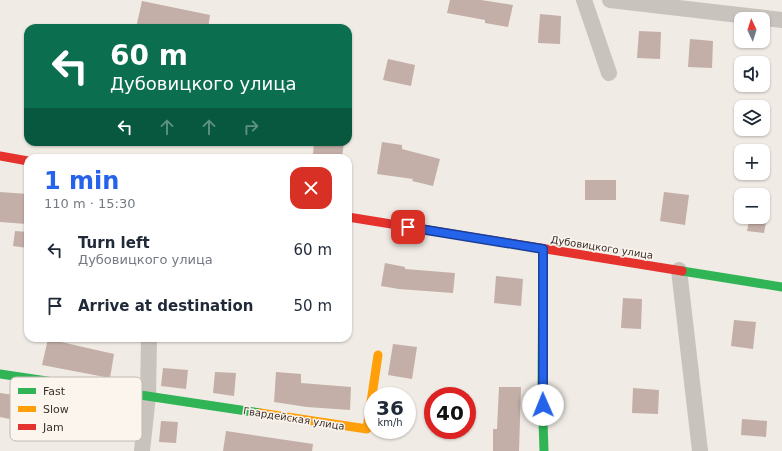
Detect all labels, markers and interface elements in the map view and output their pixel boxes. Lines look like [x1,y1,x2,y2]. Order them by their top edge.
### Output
north arrow [734,12,770,48]
map controls [734,12,770,224]
text: 60 m [110,39,188,72]
icon: left [44,40,96,92]
button: sound [734,56,770,92]
text: Дубовицкого улица [110,73,297,94]
button: layers [734,100,770,136]
icon: left [114,116,136,138]
icon: ahead [156,116,178,138]
icon: ahead [198,116,220,138]
icon: right [240,116,262,138]
button: + [734,144,770,180]
text: 1 min [44,167,119,195]
button: close [290,167,332,209]
button: − [734,188,770,224]
text: 110 m · 15:30 [44,196,135,211]
pin [391,210,425,244]
icon: arrive [397,216,419,238]
text: Turn left [78,234,150,252]
street label: Дубовицкого улица [550,234,654,261]
icon: left [44,239,66,261]
text: 60 m [294,241,332,259]
text: Дубовицкого улица [78,252,213,267]
icon: arrive [44,295,66,317]
text: Arrive at destination [78,297,253,315]
text: 50 m [294,297,332,315]
legend [10,377,142,441]
position arrow [522,384,564,426]
text: Fast [43,385,66,398]
speed limit sign: 40 [424,387,476,439]
text: 36 [376,396,404,420]
text: Slow [43,403,69,416]
street label: Гвардейская улица [242,405,345,432]
text: km/h [377,417,403,428]
text: Jam [42,421,64,434]

